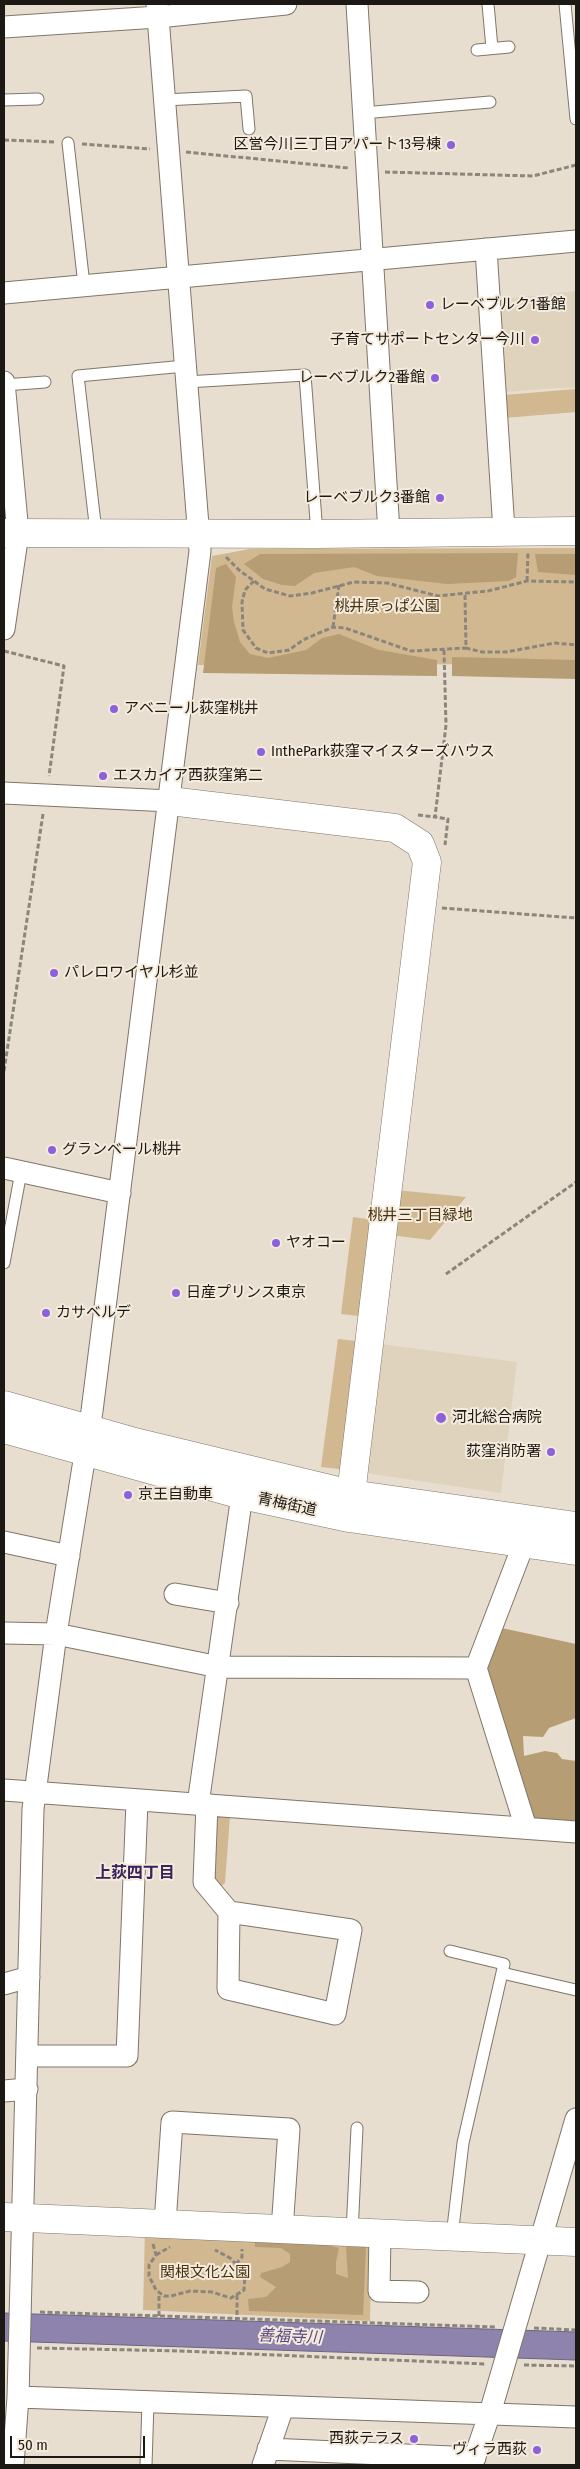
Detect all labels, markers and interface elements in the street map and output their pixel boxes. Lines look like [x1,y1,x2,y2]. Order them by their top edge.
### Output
place label: 区営今川三丁目アパート13号棟 [233,136,441,154]
marker: 区営今川三丁目アパート13号棟 [445,139,457,151]
place label: レーベブルク1番館 [440,296,566,314]
marker: レーベブルク1番館 [424,299,436,311]
place label: 子育てサポートセンター今川 [330,331,525,349]
marker: 子育てサポートセンター今川 [529,334,541,346]
place label: レーベブルク2番館 [298,369,425,387]
marker: レーベブルク2番館 [429,372,441,384]
place label: レーベブルク3番館 [303,489,430,507]
marker: レーベブルク3番館 [434,492,446,504]
park label: 桃井原っぱ公園 [335,598,439,616]
place label: アベニール荻窪桃井 [124,700,259,718]
marker: アベニール荻窪桃井 [108,703,120,715]
place label: InthePark荻窪マイスターズハウス [271,743,495,761]
marker: InthePark荻窪マイスターズハウス [255,746,267,758]
place label: エスカイア西荻窪第二 [113,767,263,785]
marker: エスカイア西荻窪第二 [97,770,109,782]
place label: パレロワイヤル杉並 [64,964,199,982]
marker: パレロワイヤル杉並 [48,967,60,979]
place label: グランベール桃井 [62,1141,182,1159]
marker: グランベール桃井 [46,1144,58,1156]
park label: 桃井三丁目緑地 [368,1207,472,1225]
place label: ヤオコー [286,1234,346,1252]
marker: ヤオコー [270,1237,282,1249]
place label: 日産プリンス東京 [186,1284,306,1302]
marker: 日産プリンス東京 [170,1287,182,1299]
place label: カサベルデ [56,1304,131,1322]
marker: カサベルデ [40,1307,52,1319]
place label: 河北総合病院 [452,1409,542,1427]
marker: 河北総合病院 [434,1411,448,1425]
place label: 荻窪消防署 [466,1443,541,1461]
marker: 荻窪消防署 [545,1446,557,1458]
place label: 京王自動車 [138,1486,213,1504]
marker: 京王自動車 [122,1489,134,1501]
street label: 青梅街道 [256,1490,318,1520]
district label: 上荻四丁目 [95,1864,175,1884]
park label: 関根文化公園 [160,2264,250,2282]
water label: 善福寺川 [258,2326,322,2348]
scale bar [12,2426,148,2458]
place label: 西荻テラス [329,2430,404,2448]
marker: 西荻テラス [408,2433,420,2445]
text: 50 m [18,2436,48,2454]
place label: ヴィラ西荻 [452,2441,527,2459]
marker: ヴィラ西荻 [531,2444,543,2456]

